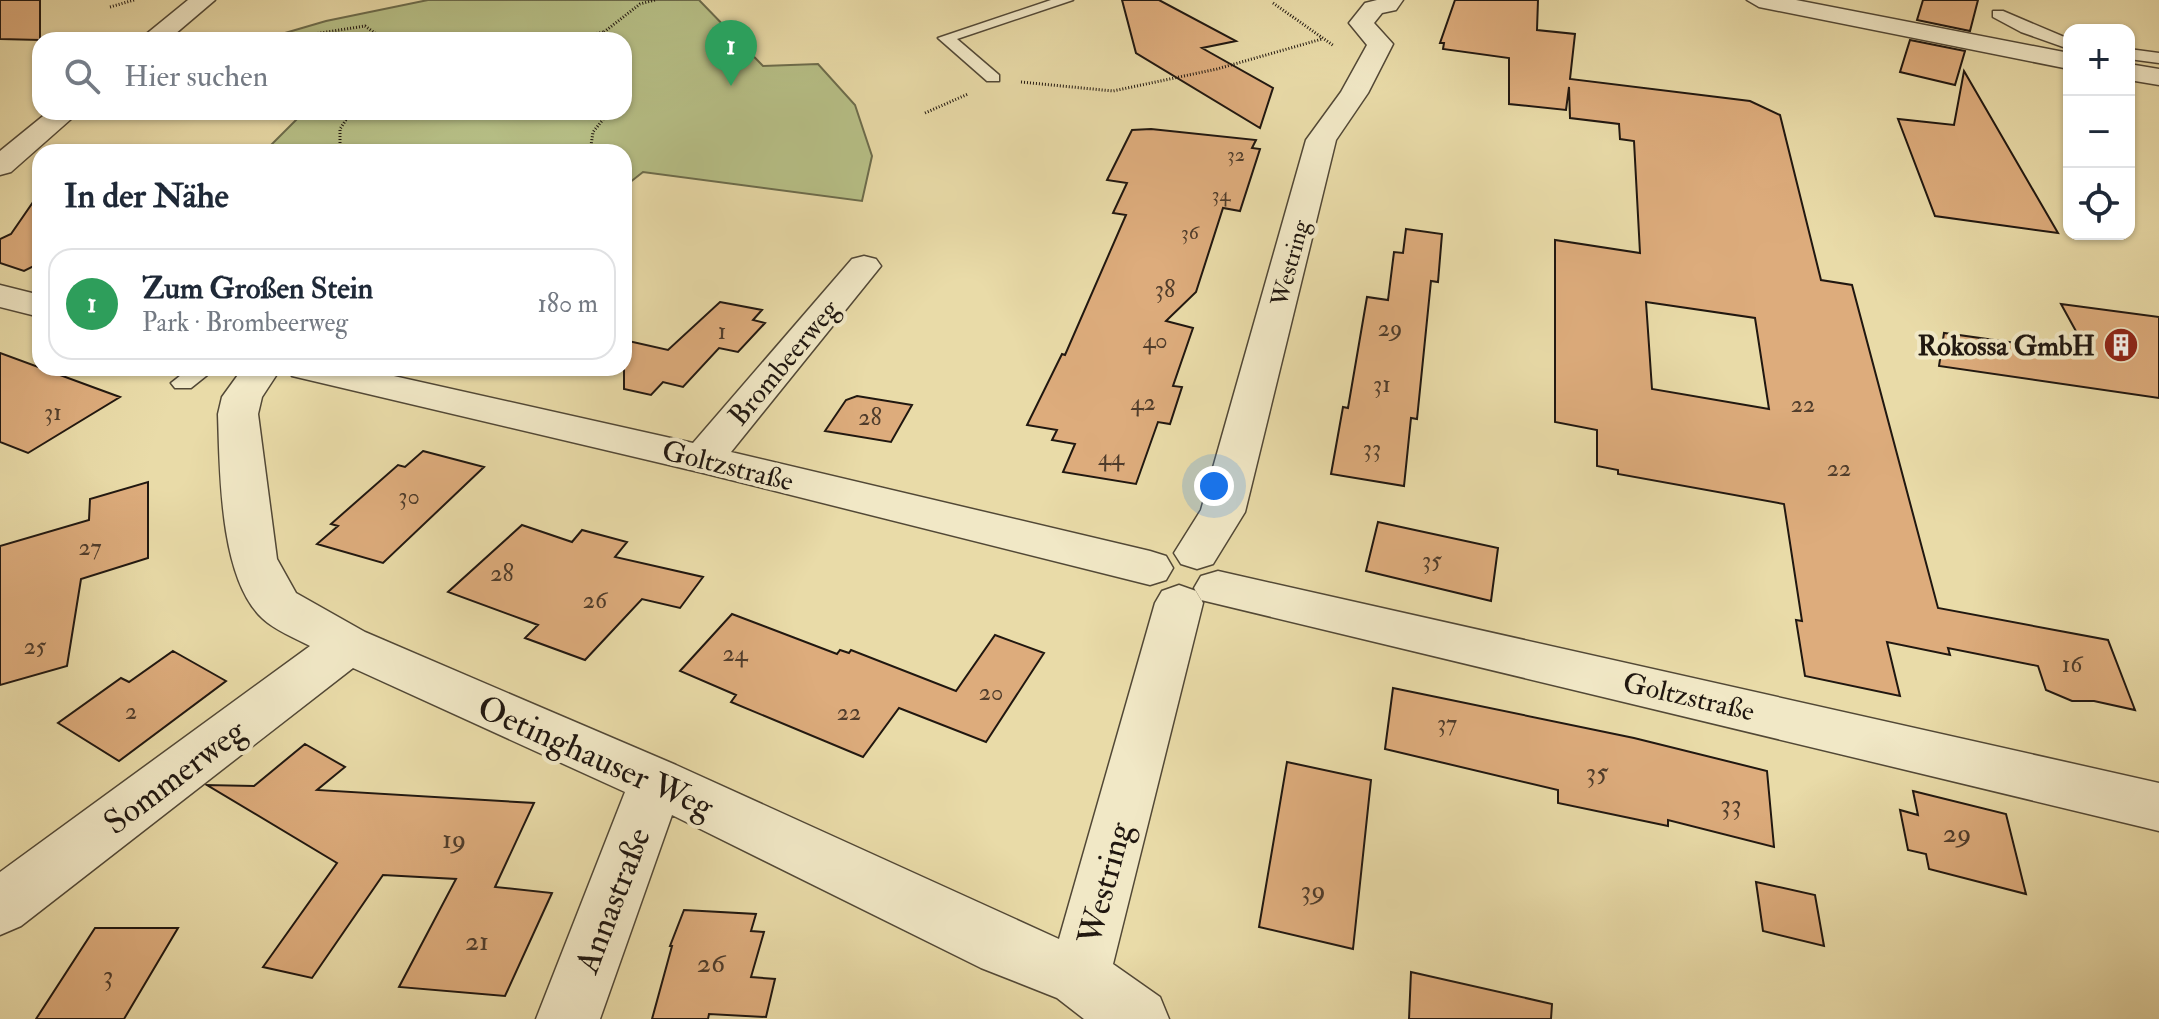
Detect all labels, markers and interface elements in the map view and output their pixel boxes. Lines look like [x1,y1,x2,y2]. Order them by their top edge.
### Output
pin: 1 [705,20,757,86]
map controls [2063,24,2135,240]
button: + [2063,24,2135,96]
search box [32,32,632,120]
icon: search [60,54,104,98]
text: Hier suchen [124,58,268,95]
button: − [2063,96,2135,168]
house number: 32 [1227,142,1245,167]
button: locate [2063,168,2135,240]
text: In der Nähe [64,175,229,218]
house number: 34 [1212,182,1231,207]
street label: Westring [1264,216,1317,311]
house number: 36 [1181,220,1200,245]
text: Zum Großen Stein [142,270,373,307]
house number: 38 [1155,274,1175,305]
text: 1 [87,288,97,320]
text: 180 m [538,288,598,320]
street label: Brombeerweg [721,292,848,433]
text: Park · Brombeerweg [142,307,348,339]
house number: 29 [1378,313,1402,344]
house number: 1 [718,316,726,347]
house number: 40 [1142,325,1168,356]
building icon: Rokossa GmbH [2102,326,2140,364]
place label: Rokossa GmbH [1918,329,2095,364]
house number: 31 [1373,369,1391,400]
house number: 42 [1130,387,1156,418]
house number: 22 [1791,389,1815,420]
house number: 31 [44,397,62,428]
house number: 28 [858,402,882,433]
street label: Goltzstraße [658,433,797,500]
house number: 33 [1363,433,1381,464]
house number: 44 [1098,442,1125,473]
house number: 22 [1827,453,1851,484]
your location [1194,466,1234,506]
house number: 30 [398,481,420,512]
house number: 27 [78,532,102,563]
house number: 35 [1422,545,1442,576]
house number: 28 [490,558,514,589]
house number: 26 [583,585,609,616]
house number: 25 [24,631,47,662]
house number: 24 [722,638,749,669]
house number: 16 [2062,649,2084,680]
street label: Goltzstraße [1619,665,1758,730]
house number: 20 [979,677,1003,708]
street label: Oetinghauser Weg [471,686,721,829]
house number: 2 [125,696,137,727]
house number: 22 [837,697,861,728]
house number: 37 [1437,708,1457,739]
street label: Sommerweg [95,709,255,844]
house number: 35 [1585,755,1609,790]
house number: 33 [1720,787,1742,822]
house number: 29 [1943,816,1971,851]
street label: Westring [1068,817,1143,950]
house number: 19 [442,822,466,857]
street label: Annastraße [566,822,661,980]
house number: 39 [1300,873,1326,908]
house number: 21 [465,924,489,959]
house number: 26 [697,946,727,981]
house number: 3 [103,958,113,993]

